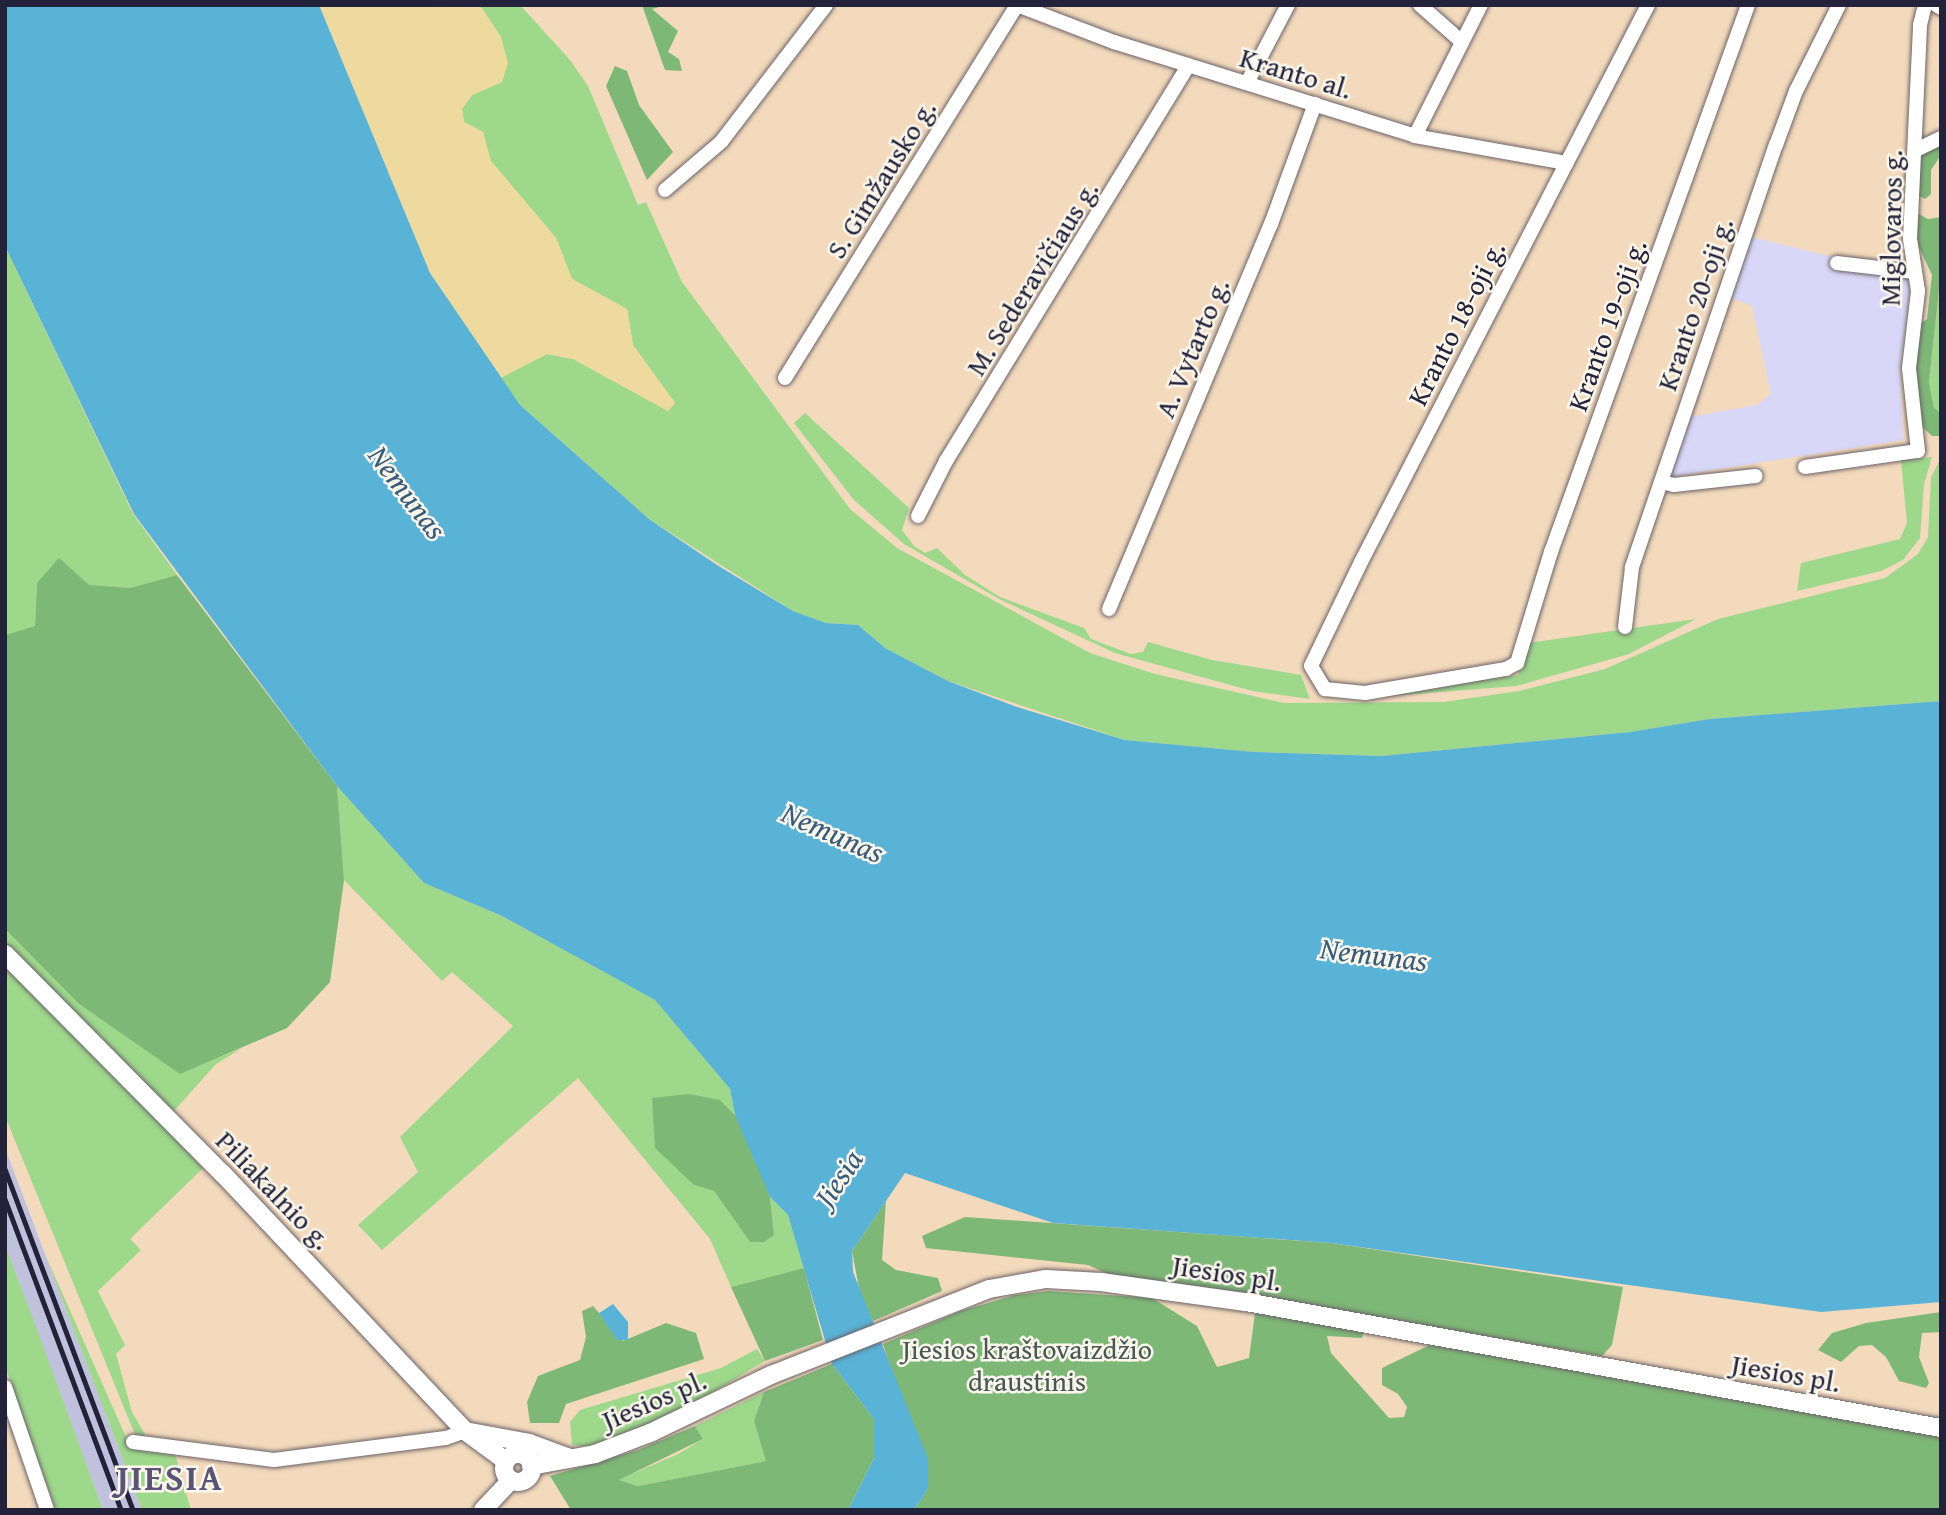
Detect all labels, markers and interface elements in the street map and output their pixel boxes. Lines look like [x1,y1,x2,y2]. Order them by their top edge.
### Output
street label: Kranto al. [1236,40,1356,106]
street label: S. Gimžausko g. [819,94,943,264]
street label: Miglovaros g. [1873,150,1909,306]
street label: M. Sederavičiaus g. [959,174,1105,382]
street label: Kranto 20-oji g. [1650,213,1740,395]
street label: Kranto 18-oji g. [1400,235,1512,411]
street label: Kranto 19-oji g. [1560,235,1654,415]
street label: A. Vytarto g. [1148,273,1236,423]
water label: Nemunas [361,438,455,546]
water label: Nemunas [777,794,889,870]
water label: Nemunas [1318,930,1430,978]
street label: Piliakalnio g. [209,1124,339,1256]
water label: Jiesia [806,1143,870,1213]
street label: Jiesios pl. [1170,1248,1284,1298]
park label: Jiesios kraštovaizdžio draustinis [902,1332,1152,1398]
street label: Jiesios pl. [1729,1347,1843,1399]
street label: Jiesios pl. [597,1363,711,1437]
district label: JIESIA [117,1457,223,1499]

